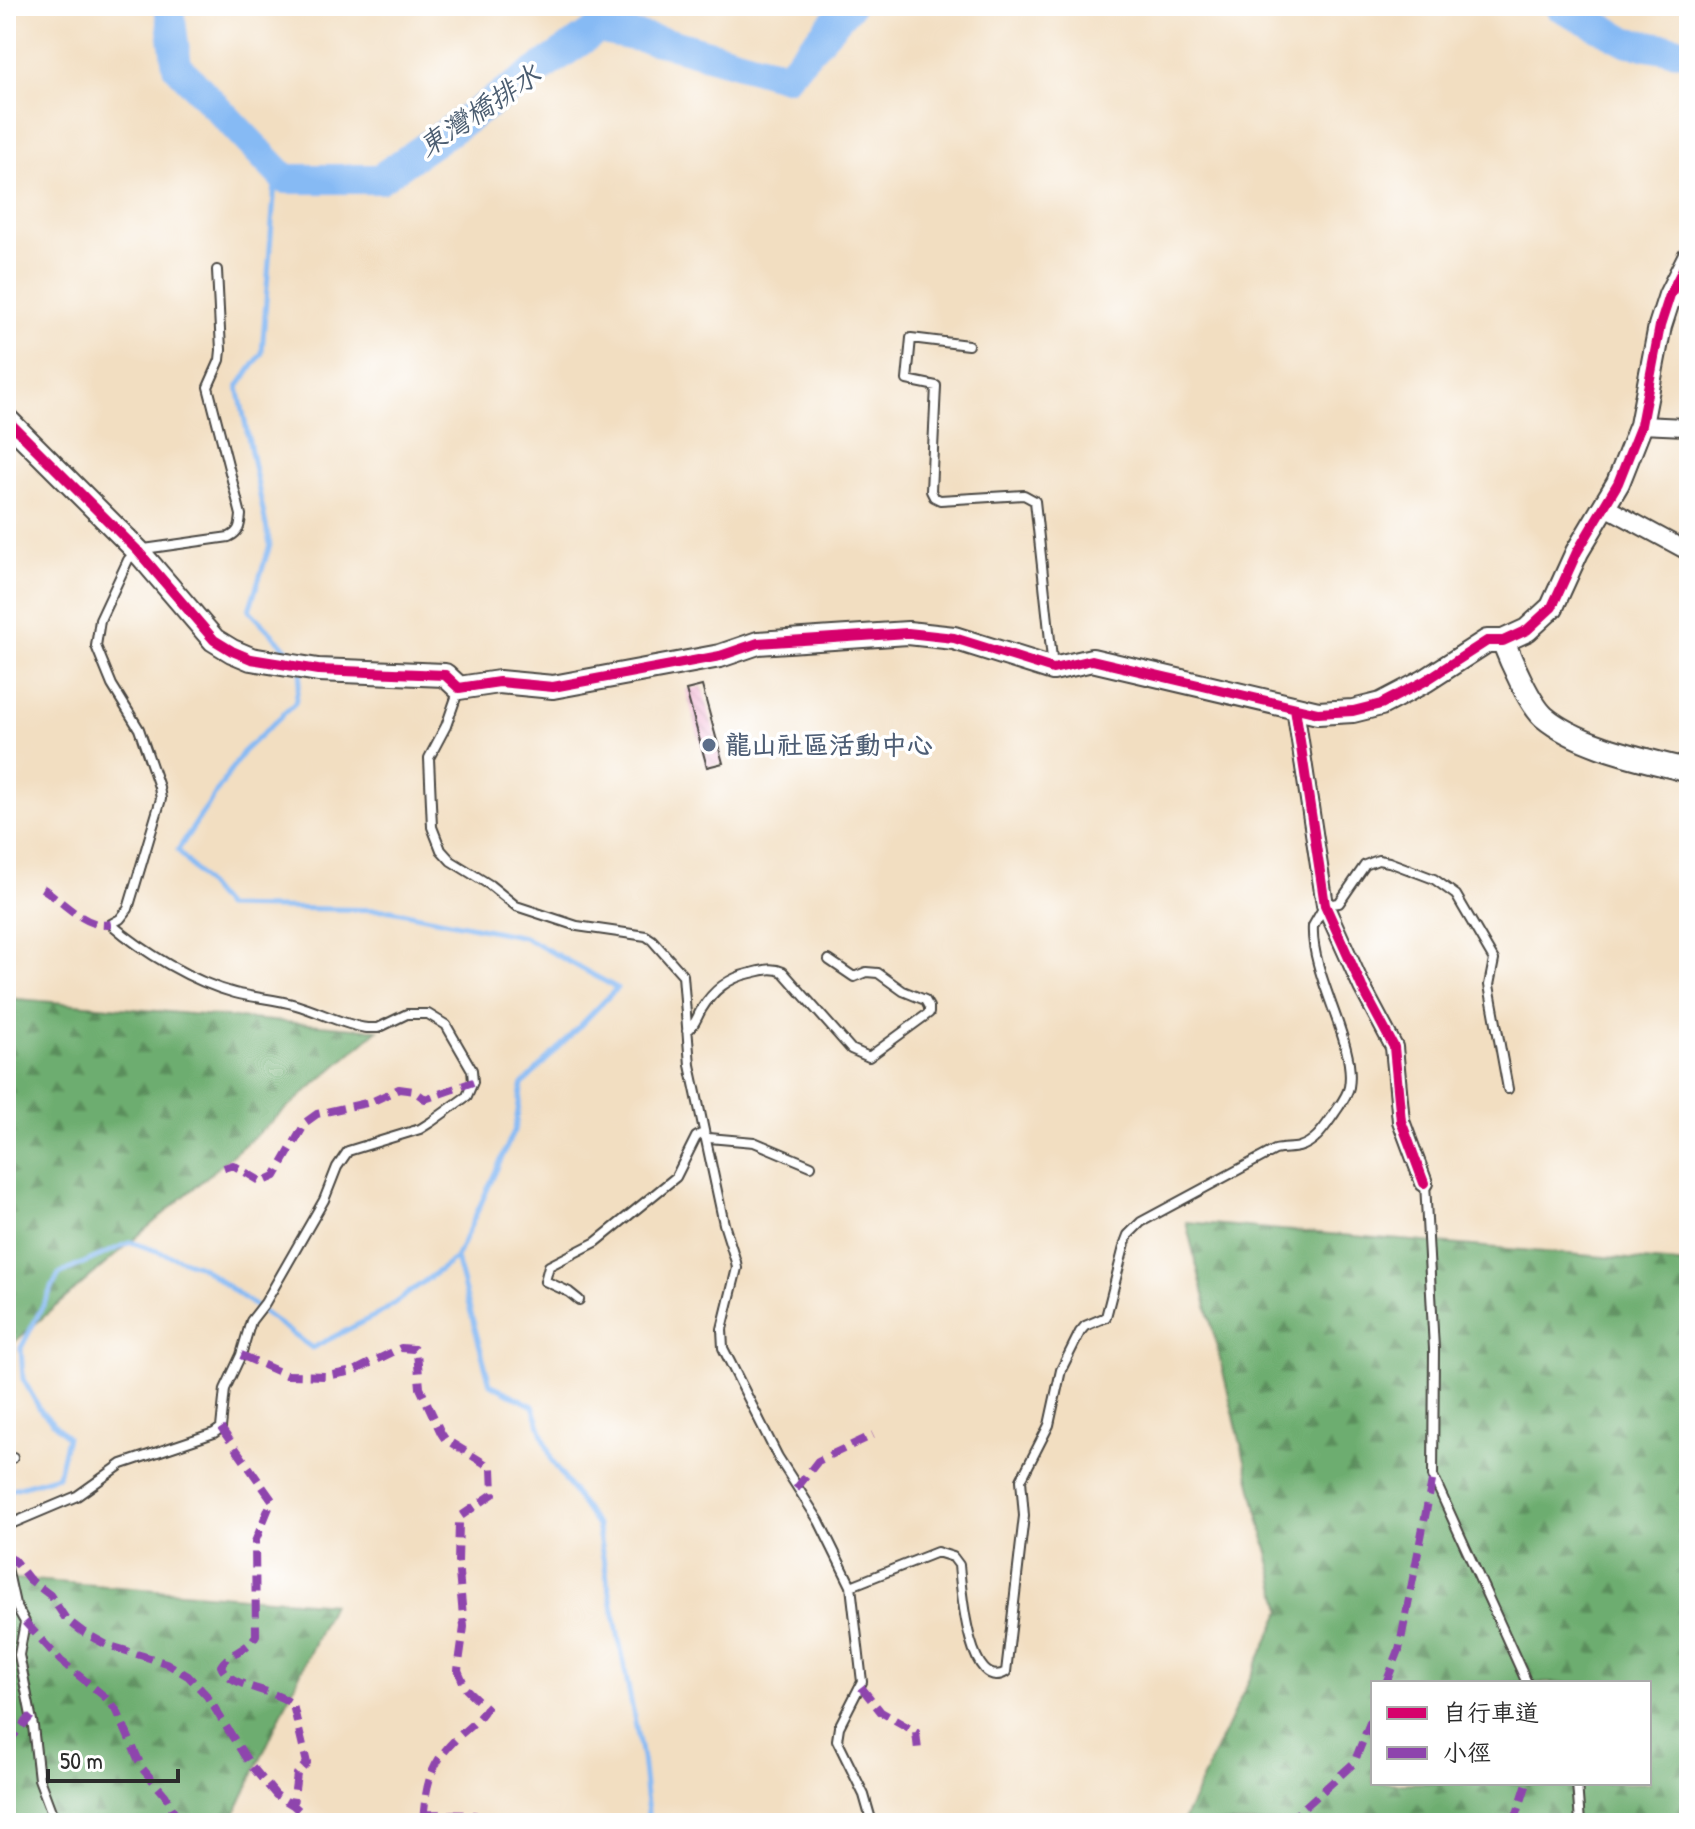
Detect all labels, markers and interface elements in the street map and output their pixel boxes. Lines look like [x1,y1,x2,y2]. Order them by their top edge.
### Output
water label: 東灣橋排水 [410,55,548,165]
place label: 龍山社區活動中心 [725,727,933,762]
marker: 龍山社區活動中心 [700,736,718,754]
legend [1371,1681,1651,1785]
text: 自行車道 [1443,1696,1539,1728]
scale bar [48,1733,178,1783]
text: 小徑 [1443,1736,1491,1768]
text: 50 m [60,1744,103,1776]

